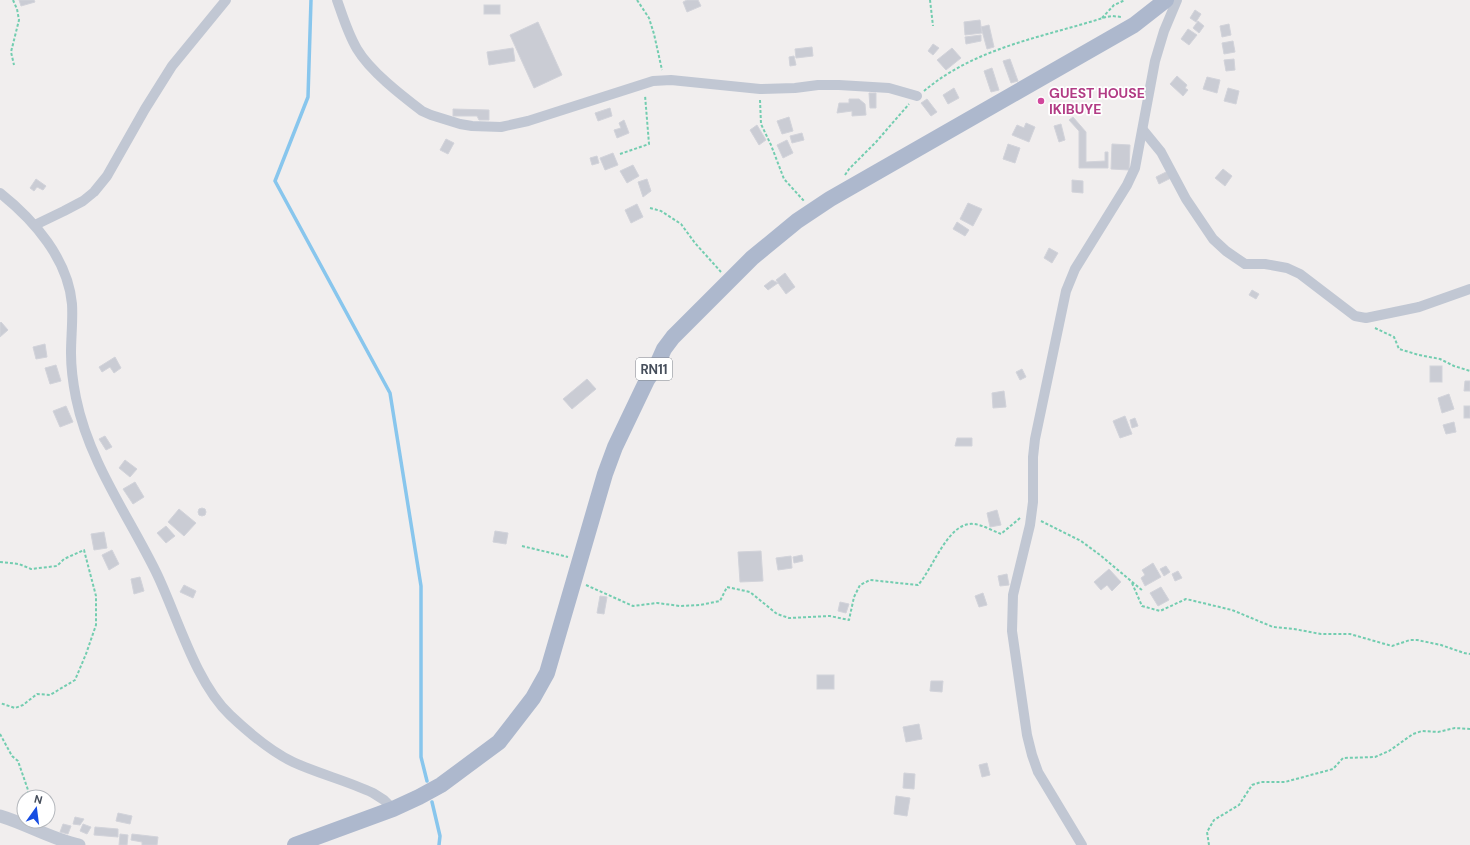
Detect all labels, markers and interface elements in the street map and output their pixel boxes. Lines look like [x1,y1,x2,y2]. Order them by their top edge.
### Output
place label: GUEST HOUSE IKIBUYE [1049,84,1145,118]
marker: GUEST HOUSE IKIBUYE [1036,96,1046,106]
road number: RN11 [636,358,672,380]
north arrow [16,789,56,829]
text: N [33,792,44,807]

